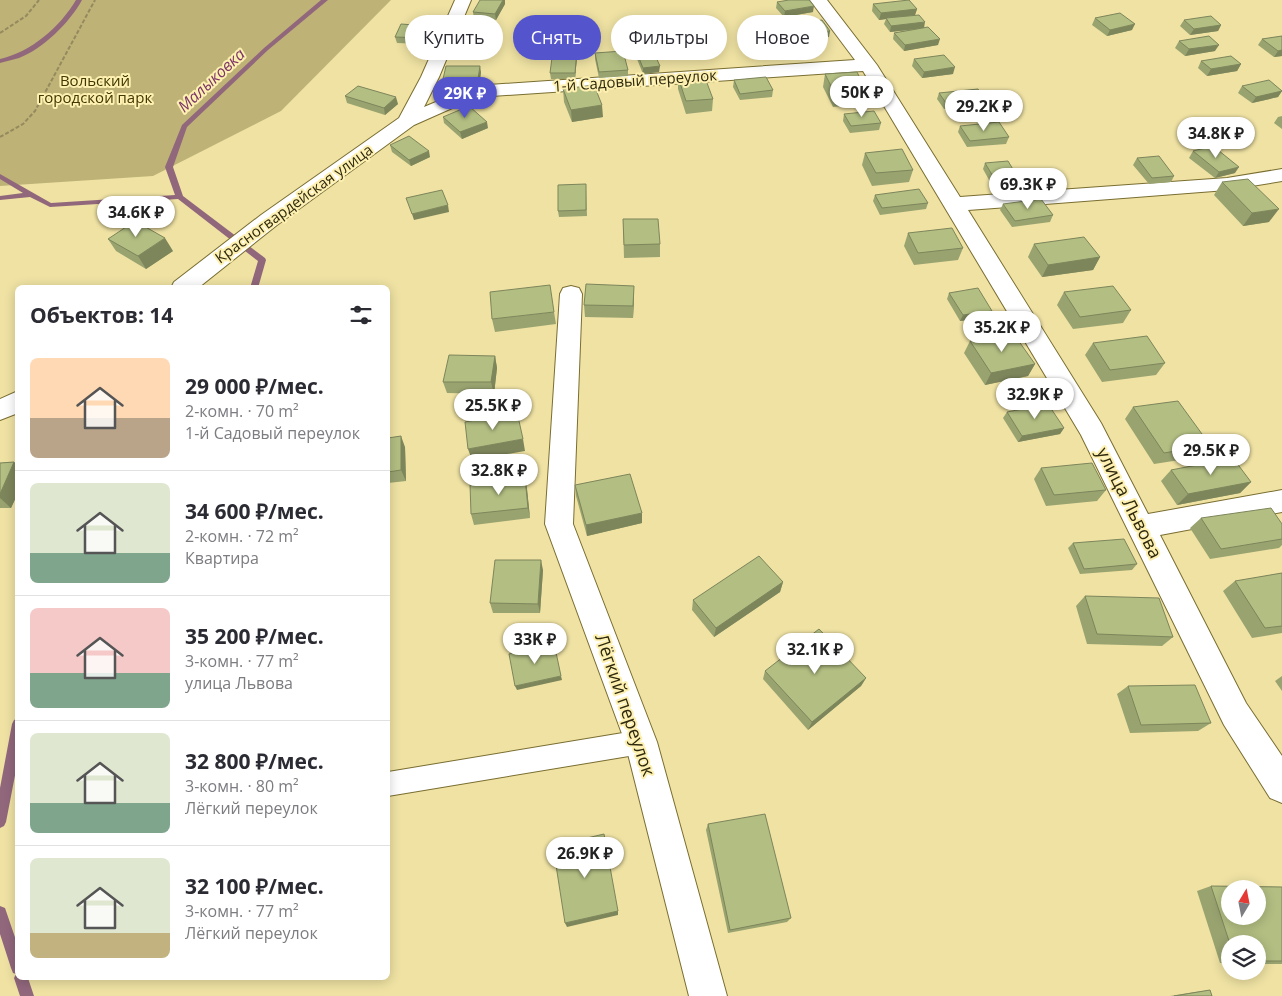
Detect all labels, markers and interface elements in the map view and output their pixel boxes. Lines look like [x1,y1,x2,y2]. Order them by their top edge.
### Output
chip: Купить [405,15,503,60]
chip: Снять [513,15,601,60]
chip: Фильтры [611,15,727,60]
chip: Новое [737,15,828,60]
water label: Малыковка [173,43,249,117]
street label: 1-й Садовый переулок [552,64,718,96]
park label: Вольский городской парк [38,70,152,107]
pin: 29K ₽ [430,76,500,119]
pin: 50K ₽ [827,76,897,118]
text: 50K ₽ [841,81,883,103]
text: 29K ₽ [444,82,486,104]
pin: 29.2K ₽ [938,90,1030,132]
text: 29.2K ₽ [956,95,1012,117]
pin: 34.8K ₽ [1170,116,1262,159]
text: 34.8K ₽ [1188,122,1244,144]
street label: Красногвардейская улица [211,139,376,267]
pin: 69.3K ₽ [982,168,1074,210]
text: 69.3K ₽ [1000,173,1056,195]
pin: 34.6K ₽ [90,196,182,238]
text: 34.6K ₽ [108,201,164,223]
text: Объектов: 14 [30,301,173,329]
icon: filters [347,301,375,329]
pin: 35.2K ₽ [956,310,1048,353]
text: 35.2K ₽ [974,316,1030,338]
text: 29 000 ₽/мес. [185,372,324,400]
icon: home [70,378,130,438]
pin: 32.9K ₽ [989,378,1081,420]
text: 32.9K ₽ [1007,383,1063,405]
pin: 25.5K ₽ [447,388,539,431]
text: 25.5K ₽ [465,394,521,416]
text: 2-комн. · 70 m² [185,400,299,422]
text: 1-й Садовый переулок [185,422,360,444]
pin: 29.5K ₽ [1165,434,1257,476]
text: 29.5K ₽ [1183,439,1239,461]
street label: улица Львова [1092,443,1168,562]
pin: 32.8K ₽ [453,454,545,496]
text: 32.8K ₽ [471,459,527,481]
text: 34 600 ₽/мес. [185,497,324,525]
icon: home [70,503,130,563]
text: 2-комн. · 72 m² [185,525,299,547]
text: Квартира [185,547,259,569]
text: 35 200 ₽/мес. [185,622,324,650]
pin: 33K ₽ [500,622,570,665]
icon: home [70,628,130,688]
text: 33K ₽ [514,628,556,650]
street label: Лёгкий переулок [590,630,662,780]
pin: 32.1K ₽ [769,632,861,675]
text: 32.1K ₽ [787,638,843,660]
text: 3-комн. · 77 m² [185,650,299,672]
text: улица Львова [185,672,293,694]
text: 32 800 ₽/мес. [185,747,324,775]
icon: home [70,753,130,813]
text: 3-комн. · 80 m² [185,775,299,797]
text: Лёгкий переулок [185,797,318,819]
pin: 26.9K ₽ [539,836,631,879]
text: 26.9K ₽ [557,842,613,864]
text: 32 100 ₽/мес. [185,872,324,900]
icon: home [70,878,130,938]
north arrow [1221,880,1266,925]
map controls [1221,880,1266,980]
text: 3-комн. · 77 m² [185,900,299,922]
text: Лёгкий переулок [185,922,318,944]
button: layers [1221,935,1266,980]

